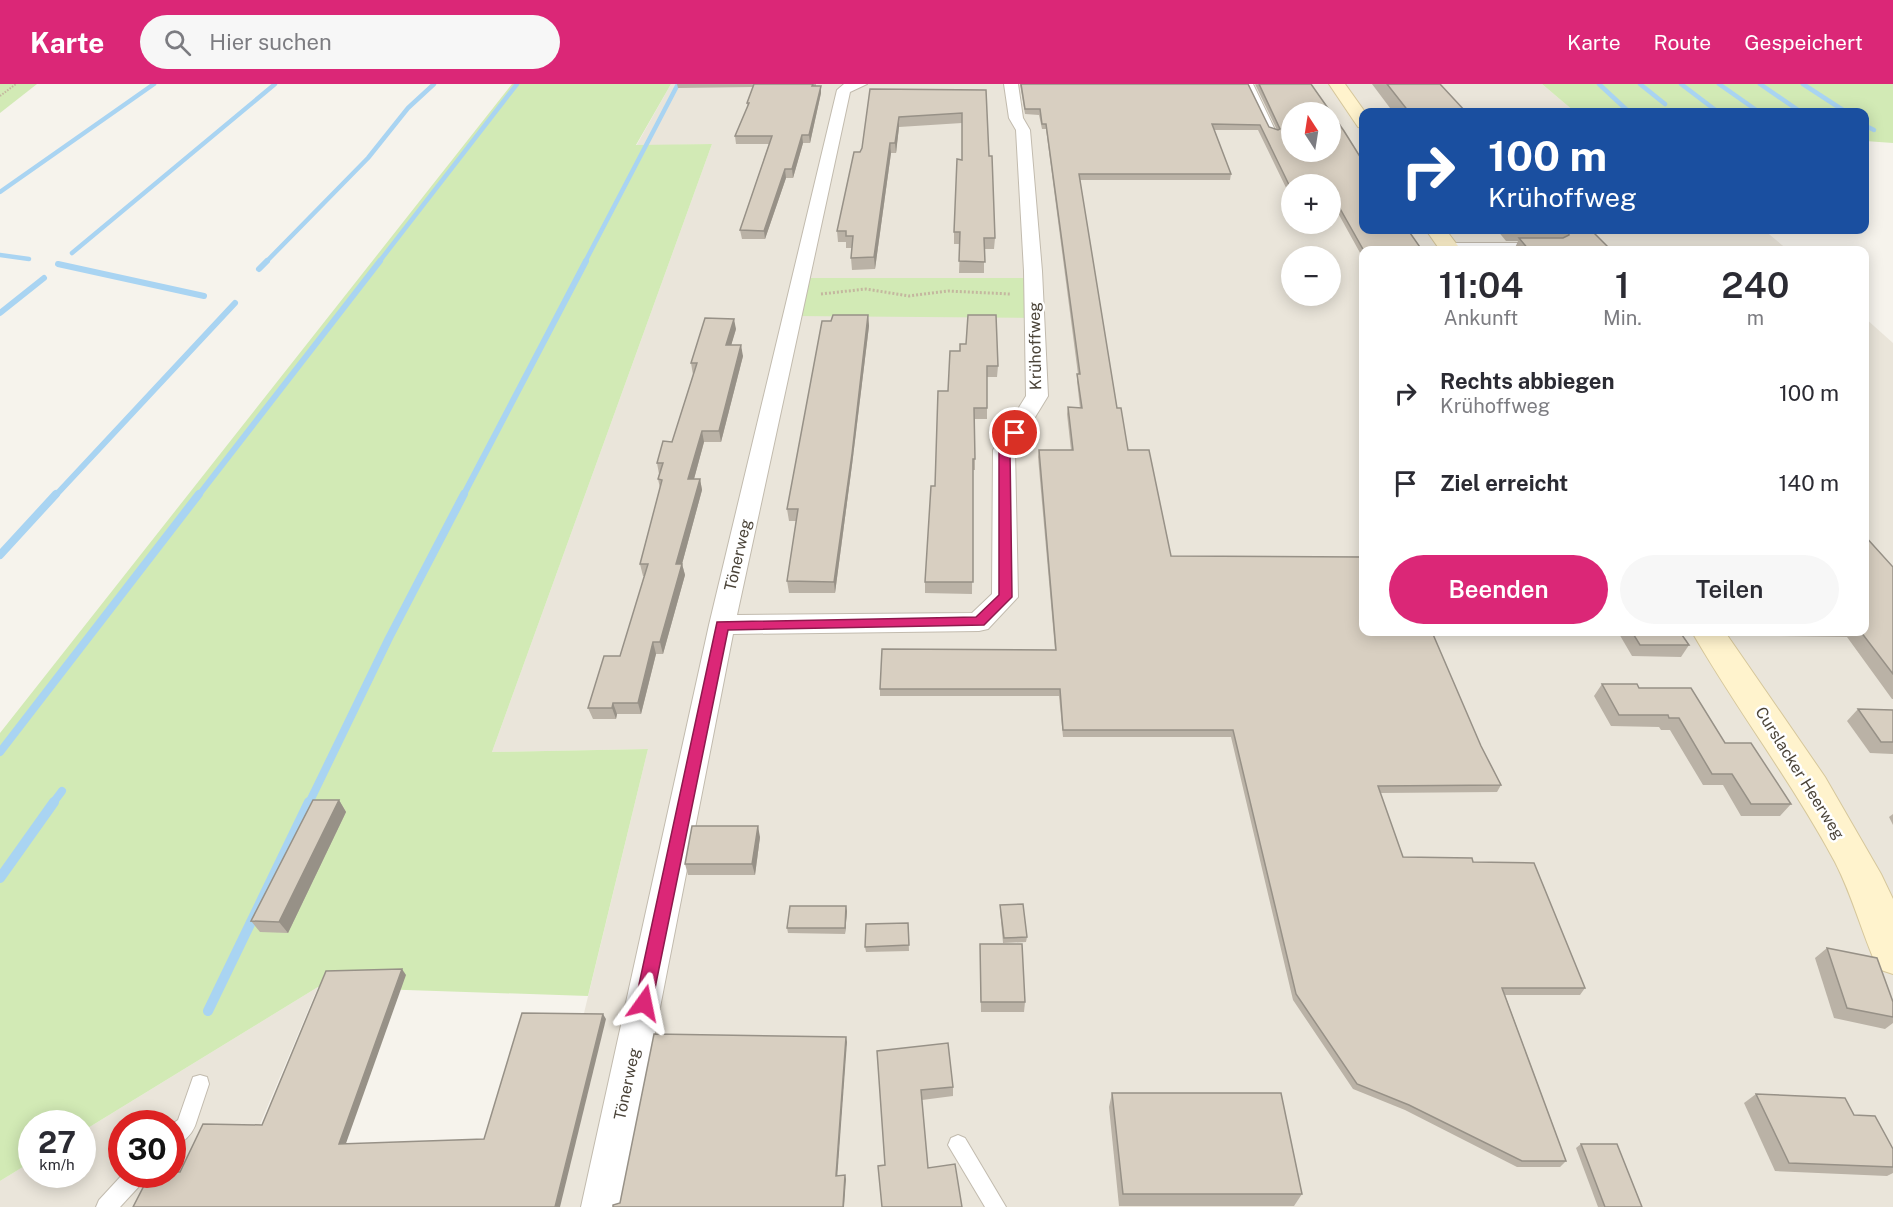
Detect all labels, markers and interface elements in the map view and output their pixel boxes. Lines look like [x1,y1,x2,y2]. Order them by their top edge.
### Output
search box [140,15,560,69]
text: Karte [30,26,104,59]
icon: search [161,26,194,59]
text: Hier suchen [209,29,332,55]
text: Karte [1567,30,1621,55]
text: Route [1654,30,1711,55]
text: Gespeichert [1744,30,1863,55]
north arrow [1281,102,1341,162]
map controls [1281,102,1341,306]
text: 100 m [1488,131,1607,180]
icon: right [1389,132,1467,210]
button: + [1281,174,1341,234]
text: Krühoffweg [1488,181,1637,213]
button: − [1281,246,1341,306]
text: 11:04 [1439,264,1523,306]
text: 1 [1615,264,1630,306]
text: 240 [1721,264,1789,306]
street label: Krühoffweg [1025,302,1045,390]
text: Ankunft [1444,306,1518,330]
text: Min. [1603,306,1642,330]
text: m [1747,306,1764,330]
text: Rechts abbiegen [1440,368,1615,394]
icon: right [1389,377,1422,410]
text: 100 m [1779,380,1839,406]
text: Krühoffweg [1440,394,1550,418]
pin [989,407,1040,458]
icon: arrive [998,416,1031,449]
icon: arrive [1389,467,1422,500]
text: Ziel erreicht [1440,470,1568,496]
text: 140 m [1778,470,1839,496]
street label: Tönerweg [720,517,756,593]
button: Beenden [1389,555,1608,624]
button: Teilen [1620,555,1839,624]
street label: Curslacker Heerweg [1751,703,1849,843]
position arrow [612,971,676,1035]
street label: Tönerweg [610,1046,644,1122]
speed limit sign: 30 [108,1110,186,1188]
text: 27 [38,1124,76,1160]
text: km/h [39,1156,75,1173]

